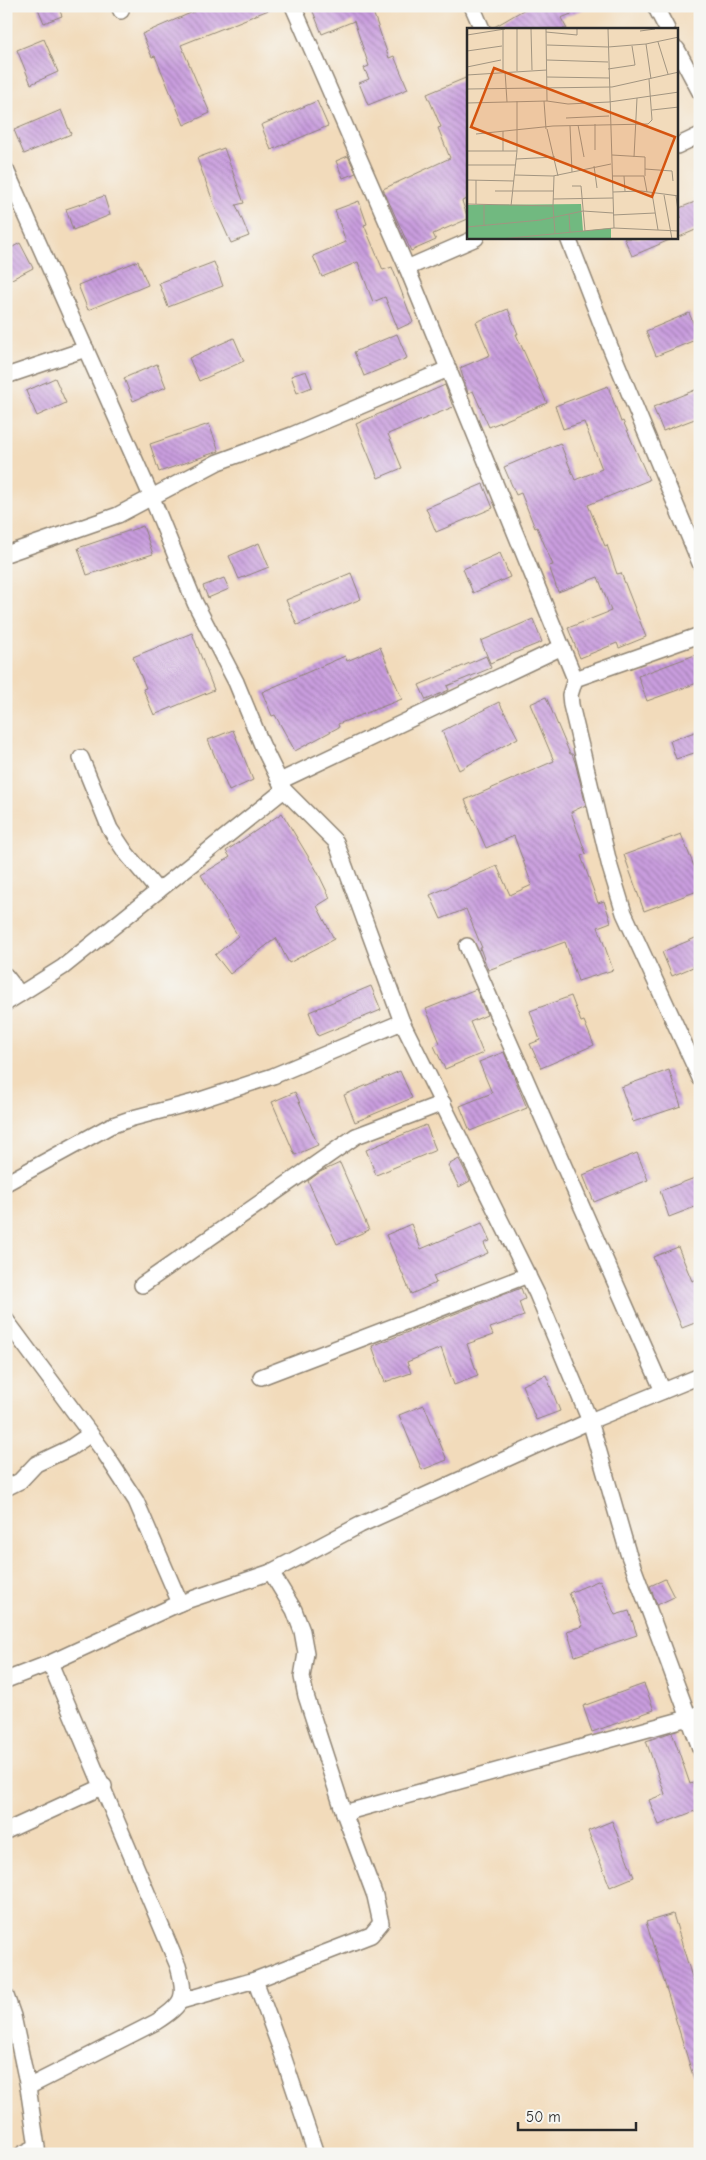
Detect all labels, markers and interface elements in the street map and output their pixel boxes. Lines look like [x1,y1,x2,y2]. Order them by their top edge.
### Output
inset map [467,28,678,239]
scale bar [518,2100,636,2132]
text: 50 m [526,2108,561,2126]

